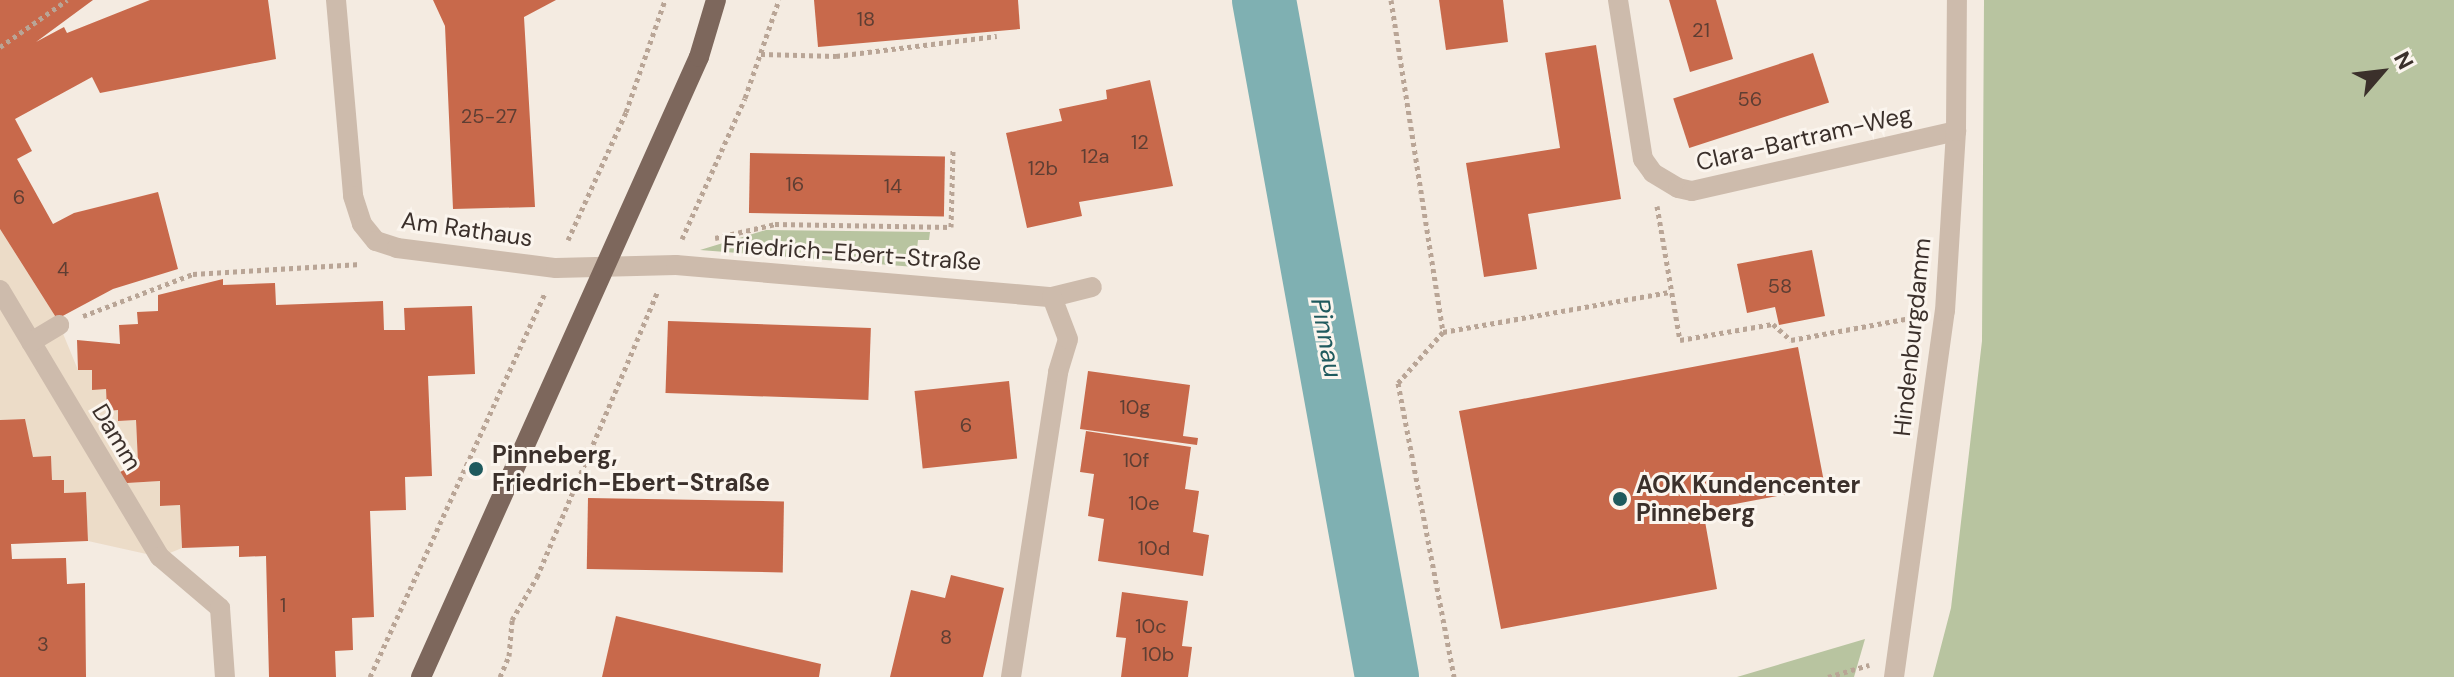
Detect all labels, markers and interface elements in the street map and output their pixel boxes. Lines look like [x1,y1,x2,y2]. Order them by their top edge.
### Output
house number: 18 [857,7,875,31]
house number: 21 [1692,18,1710,42]
north arrow [2342,32,2422,112]
text: N [2387,47,2420,74]
house number: 56 [1738,87,1762,111]
street label: Clara-Bartram-Weg [1693,99,1915,177]
house number: 25-27 [461,104,517,128]
house number: 12 [1131,130,1149,154]
house number: 12a [1081,144,1109,168]
house number: 12b [1028,156,1058,180]
house number: 16 [786,172,804,196]
house number: 14 [884,174,902,198]
house number: 6 [13,185,25,209]
street label: Am Rathaus [399,206,535,252]
street label: Friedrich-Ebert-Straße [722,230,982,276]
street label: Hindenburgdamm [1887,236,1937,438]
house number: 4 [57,257,69,281]
house number: 58 [1768,274,1792,298]
water label: Pinnau [1304,296,1348,380]
house number: 10g [1119,395,1151,419]
street label: Damm [86,399,148,475]
house number: 6 [960,413,972,437]
place label: Pinneberg, Friedrich-Ebert-Straße [492,441,770,497]
house number: 10f [1123,448,1149,472]
marker: Pinneberg, Friedrich-Ebert-Straße [467,460,485,478]
place label: AOK Kundencenter Pinneberg [1636,471,1860,527]
marker: AOK Kundencenter Pinneberg [1611,490,1629,508]
house number: 10e [1128,491,1160,515]
house number: 10d [1138,536,1170,560]
house number: 1 [280,593,286,617]
house number: 10c [1135,614,1167,638]
house number: 8 [940,625,952,649]
house number: 3 [37,632,49,656]
house number: 10b [1142,642,1174,666]

